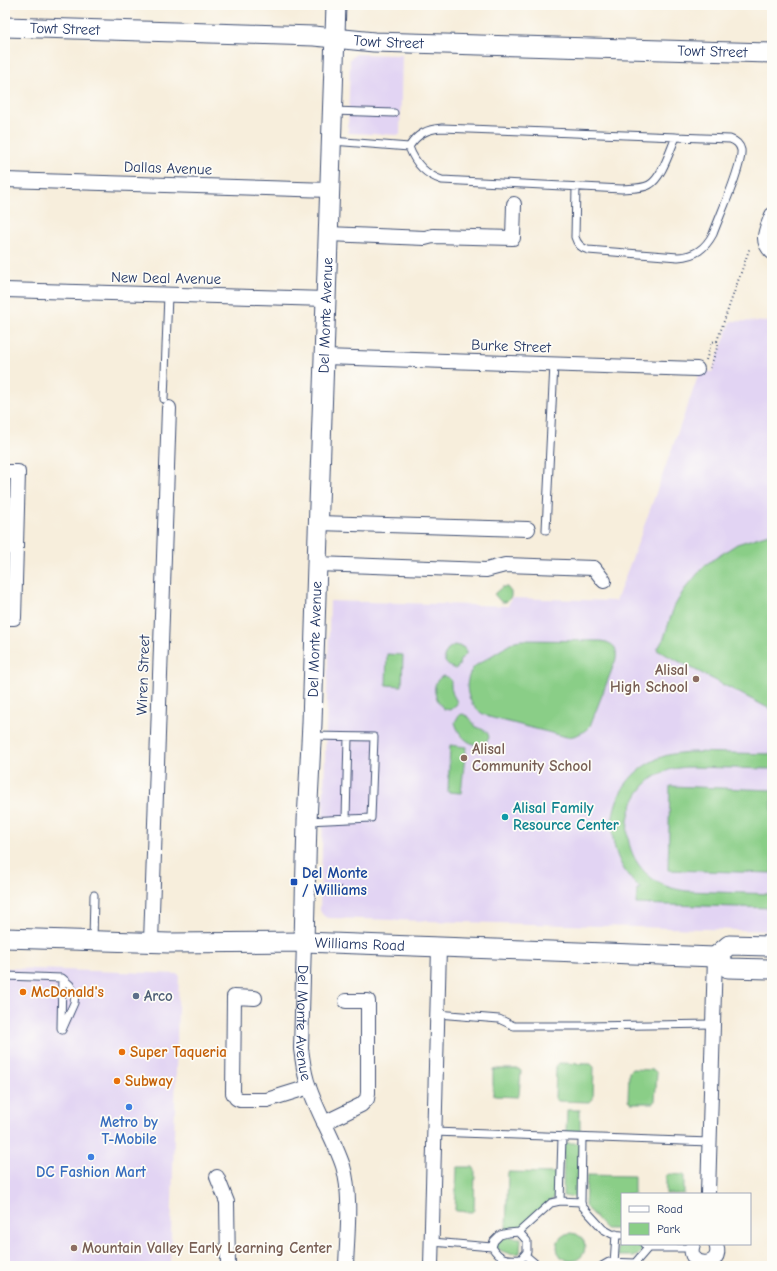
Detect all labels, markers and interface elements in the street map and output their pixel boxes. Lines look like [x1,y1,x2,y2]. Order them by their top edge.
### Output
street label: Towt Street [30,19,101,39]
street label: Towt Street [353,31,425,52]
street label: Towt Street [677,41,748,61]
street label: Dallas Avenue [124,157,213,179]
street label: Del Monte Avenue [314,257,336,374]
street label: New Deal Avenue [111,268,222,288]
street label: Burke Street [471,336,552,356]
street label: Del Monte Avenue [304,580,325,698]
street label: Wiren Street [133,634,153,716]
place label: Alisal High School [610,661,688,696]
marker: Alisal High School [691,674,701,684]
place label: Alisal Community School [472,740,592,775]
marker: Alisal Community School [459,753,469,763]
place label: Alisal Family Resource Center [513,799,619,834]
marker: Alisal Family Resource Center [500,812,510,822]
place label: Del Monte / Williams [302,864,368,899]
marker: Del Monte / Williams [289,877,299,887]
street label: Williams Road [314,933,405,955]
street label: Del Monte Avenue [292,965,315,1083]
place label: McDonald's [31,983,104,1001]
marker: McDonald's [18,987,28,997]
place label: Arco [144,987,173,1005]
marker: Arco [131,991,141,1001]
place label: Super Taqueria [130,1043,227,1061]
marker: Super Taqueria [117,1047,127,1057]
place label: Subway [125,1072,173,1090]
marker: Subway [112,1076,122,1086]
marker: Metro by T-Mobile [124,1102,134,1112]
place label: Metro by T-Mobile [100,1113,158,1148]
marker: DC Fashion Mart [86,1152,96,1162]
place label: DC Fashion Mart [36,1163,147,1181]
legend [621,1193,751,1245]
text: Road [657,1202,683,1216]
text: Park [657,1222,680,1236]
place label: Mountain Valley Early Learning Center [82,1239,332,1257]
marker: Mountain Valley Early Learning Center [69,1243,79,1253]

